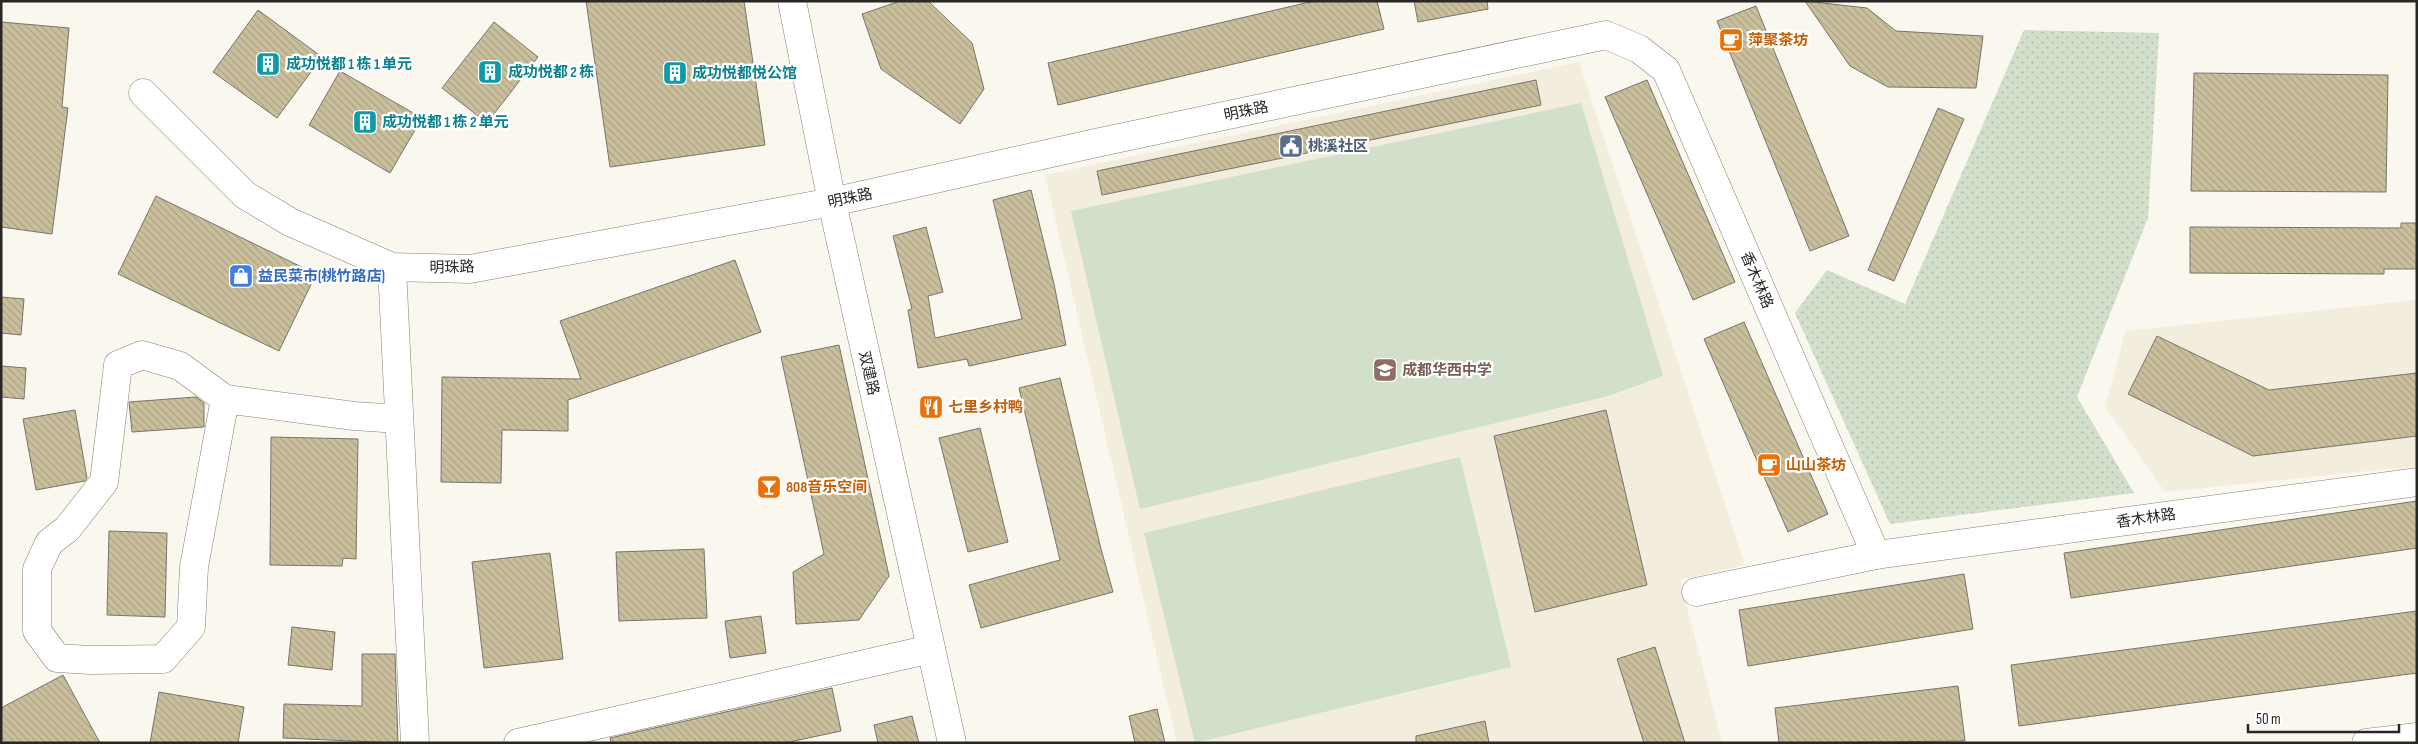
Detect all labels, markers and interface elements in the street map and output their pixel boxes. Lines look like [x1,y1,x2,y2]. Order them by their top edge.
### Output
cafe icon: 萍聚茶坊 [1718,27,1744,53]
place label: 萍聚茶坊 [1748,31,1808,50]
building icon: 成功悦都 1 栋 1 单元 [255,51,281,77]
place label: 成功悦都 1 栋 1 单元 [286,55,412,74]
building icon: 成功悦都 2 栋 [477,59,503,85]
building icon: 成功悦都悦公馆 [662,60,688,86]
place label: 成功悦都 2 栋 [508,63,594,82]
place label: 成功悦都悦公馆 [692,64,797,83]
street label: 明珠路 [1222,98,1270,125]
building icon: 成功悦都 1 栋 2 单元 [352,109,378,135]
place label: 成功悦都 1 栋 2 单元 [382,113,509,132]
public building icon: 桃溪社区 [1278,133,1304,159]
place label: 桃溪社区 [1308,137,1368,156]
street label: 明珠路 [826,185,874,212]
street label: 香木林路 [1736,249,1777,312]
street label: 明珠路 [429,258,475,277]
shop icon: 益民菜市(桃竹路店) [228,263,254,289]
place label: 益民菜市(桃竹路店) [258,267,385,286]
street label: 双建路 [854,349,883,397]
school or university icon: 成都华西中学 [1372,357,1398,383]
place label: 成都华西中学 [1402,361,1492,380]
restaurant icon: 七里乡村鸭 [918,394,944,420]
place label: 七里乡村鸭 [948,398,1023,417]
cafe icon: 山山茶坊 [1756,452,1782,478]
place label: 山山茶坊 [1786,456,1846,475]
bar icon: 808音乐空间 [756,474,782,500]
place label: 808音乐空间 [786,478,867,497]
street label: 香木林路 [2115,505,2177,532]
scale bar [2248,702,2399,734]
text: 50 m [2256,710,2281,729]

